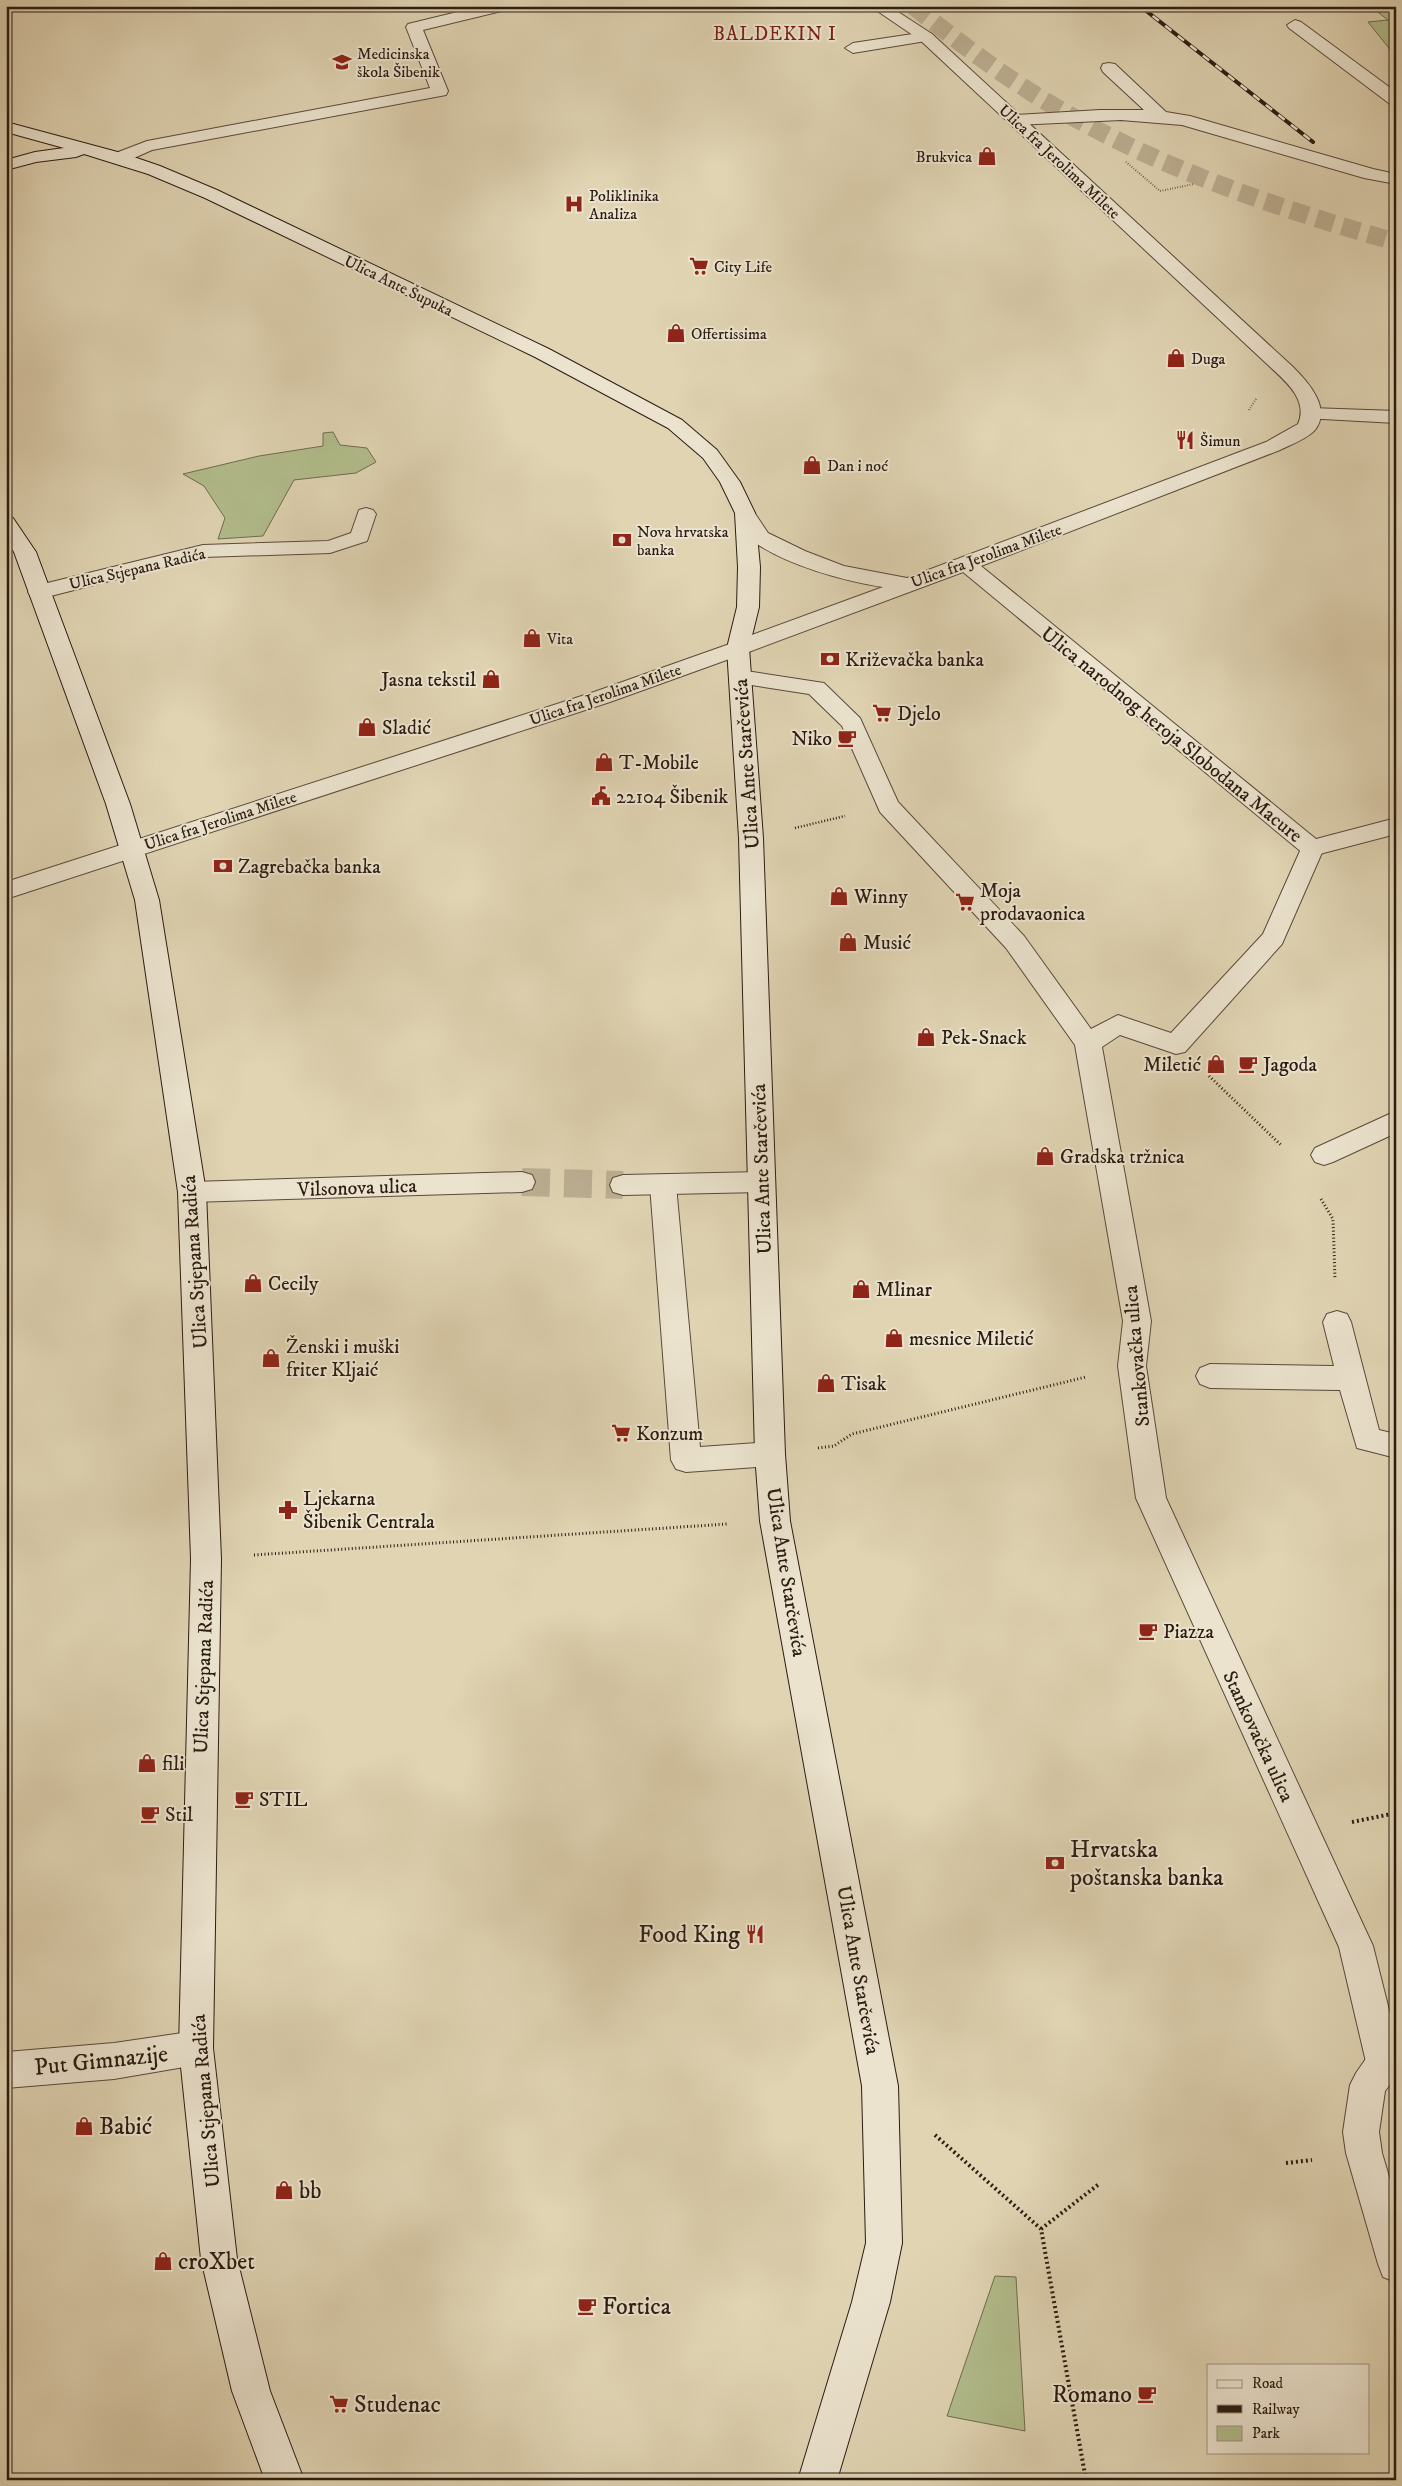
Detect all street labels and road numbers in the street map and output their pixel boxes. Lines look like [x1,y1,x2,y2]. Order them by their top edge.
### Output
street label: Ulica fra Jerolima Milete [994,100,1125,224]
street label: Ulica Ante Šupuka [341,251,456,321]
street label: Ulica fra Jerolima Milete [908,519,1065,593]
street label: Ulica Stjepana Radića [67,544,207,594]
street label: Ulica narodnog heroja Slobodana Macure [1035,622,1307,849]
street label: Ulica fra Jerolima Milete [527,659,684,730]
street label: Ulica Ante Starčevića [729,677,766,850]
street label: Ulica fra Jerolima Milete [142,787,299,855]
street label: Ulica Ante Starčevića [747,1083,778,1255]
street label: Ulica Stjepana Radića [177,1174,214,1349]
street label: Vilsonova ulica [296,1174,418,1203]
street label: Stankovačka ulica [1119,1284,1156,1428]
street label: Ulica Ante Starčevića [760,1486,811,1659]
street label: Ulica Stjepana Radića [189,1579,220,1754]
street label: Stankovačka ulica [1216,1667,1299,1807]
street label: Ulica Ante Starčevića [830,1884,885,2057]
street label: Ulica Stjepana Radića [186,2013,227,2189]
street label: Put Gimnazije [33,2039,170,2083]

